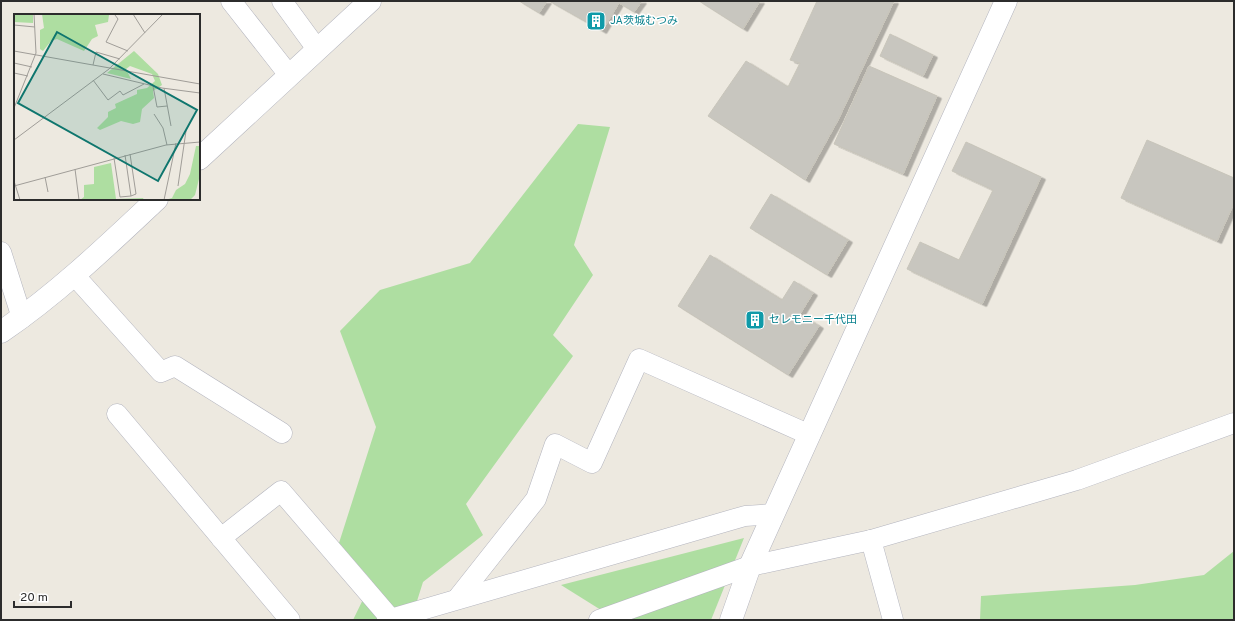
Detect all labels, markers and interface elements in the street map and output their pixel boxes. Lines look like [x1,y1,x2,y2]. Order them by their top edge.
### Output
building icon: JA茨城むつみ [585,10,607,32]
inset map [14,14,200,200]
place label: JA茨城むつみ [610,14,678,28]
building icon: セレモニー千代田 [744,309,766,331]
place label: セレモニー千代田 [769,313,857,327]
scale bar [14,583,71,609]
text: 20 m [20,590,48,606]

